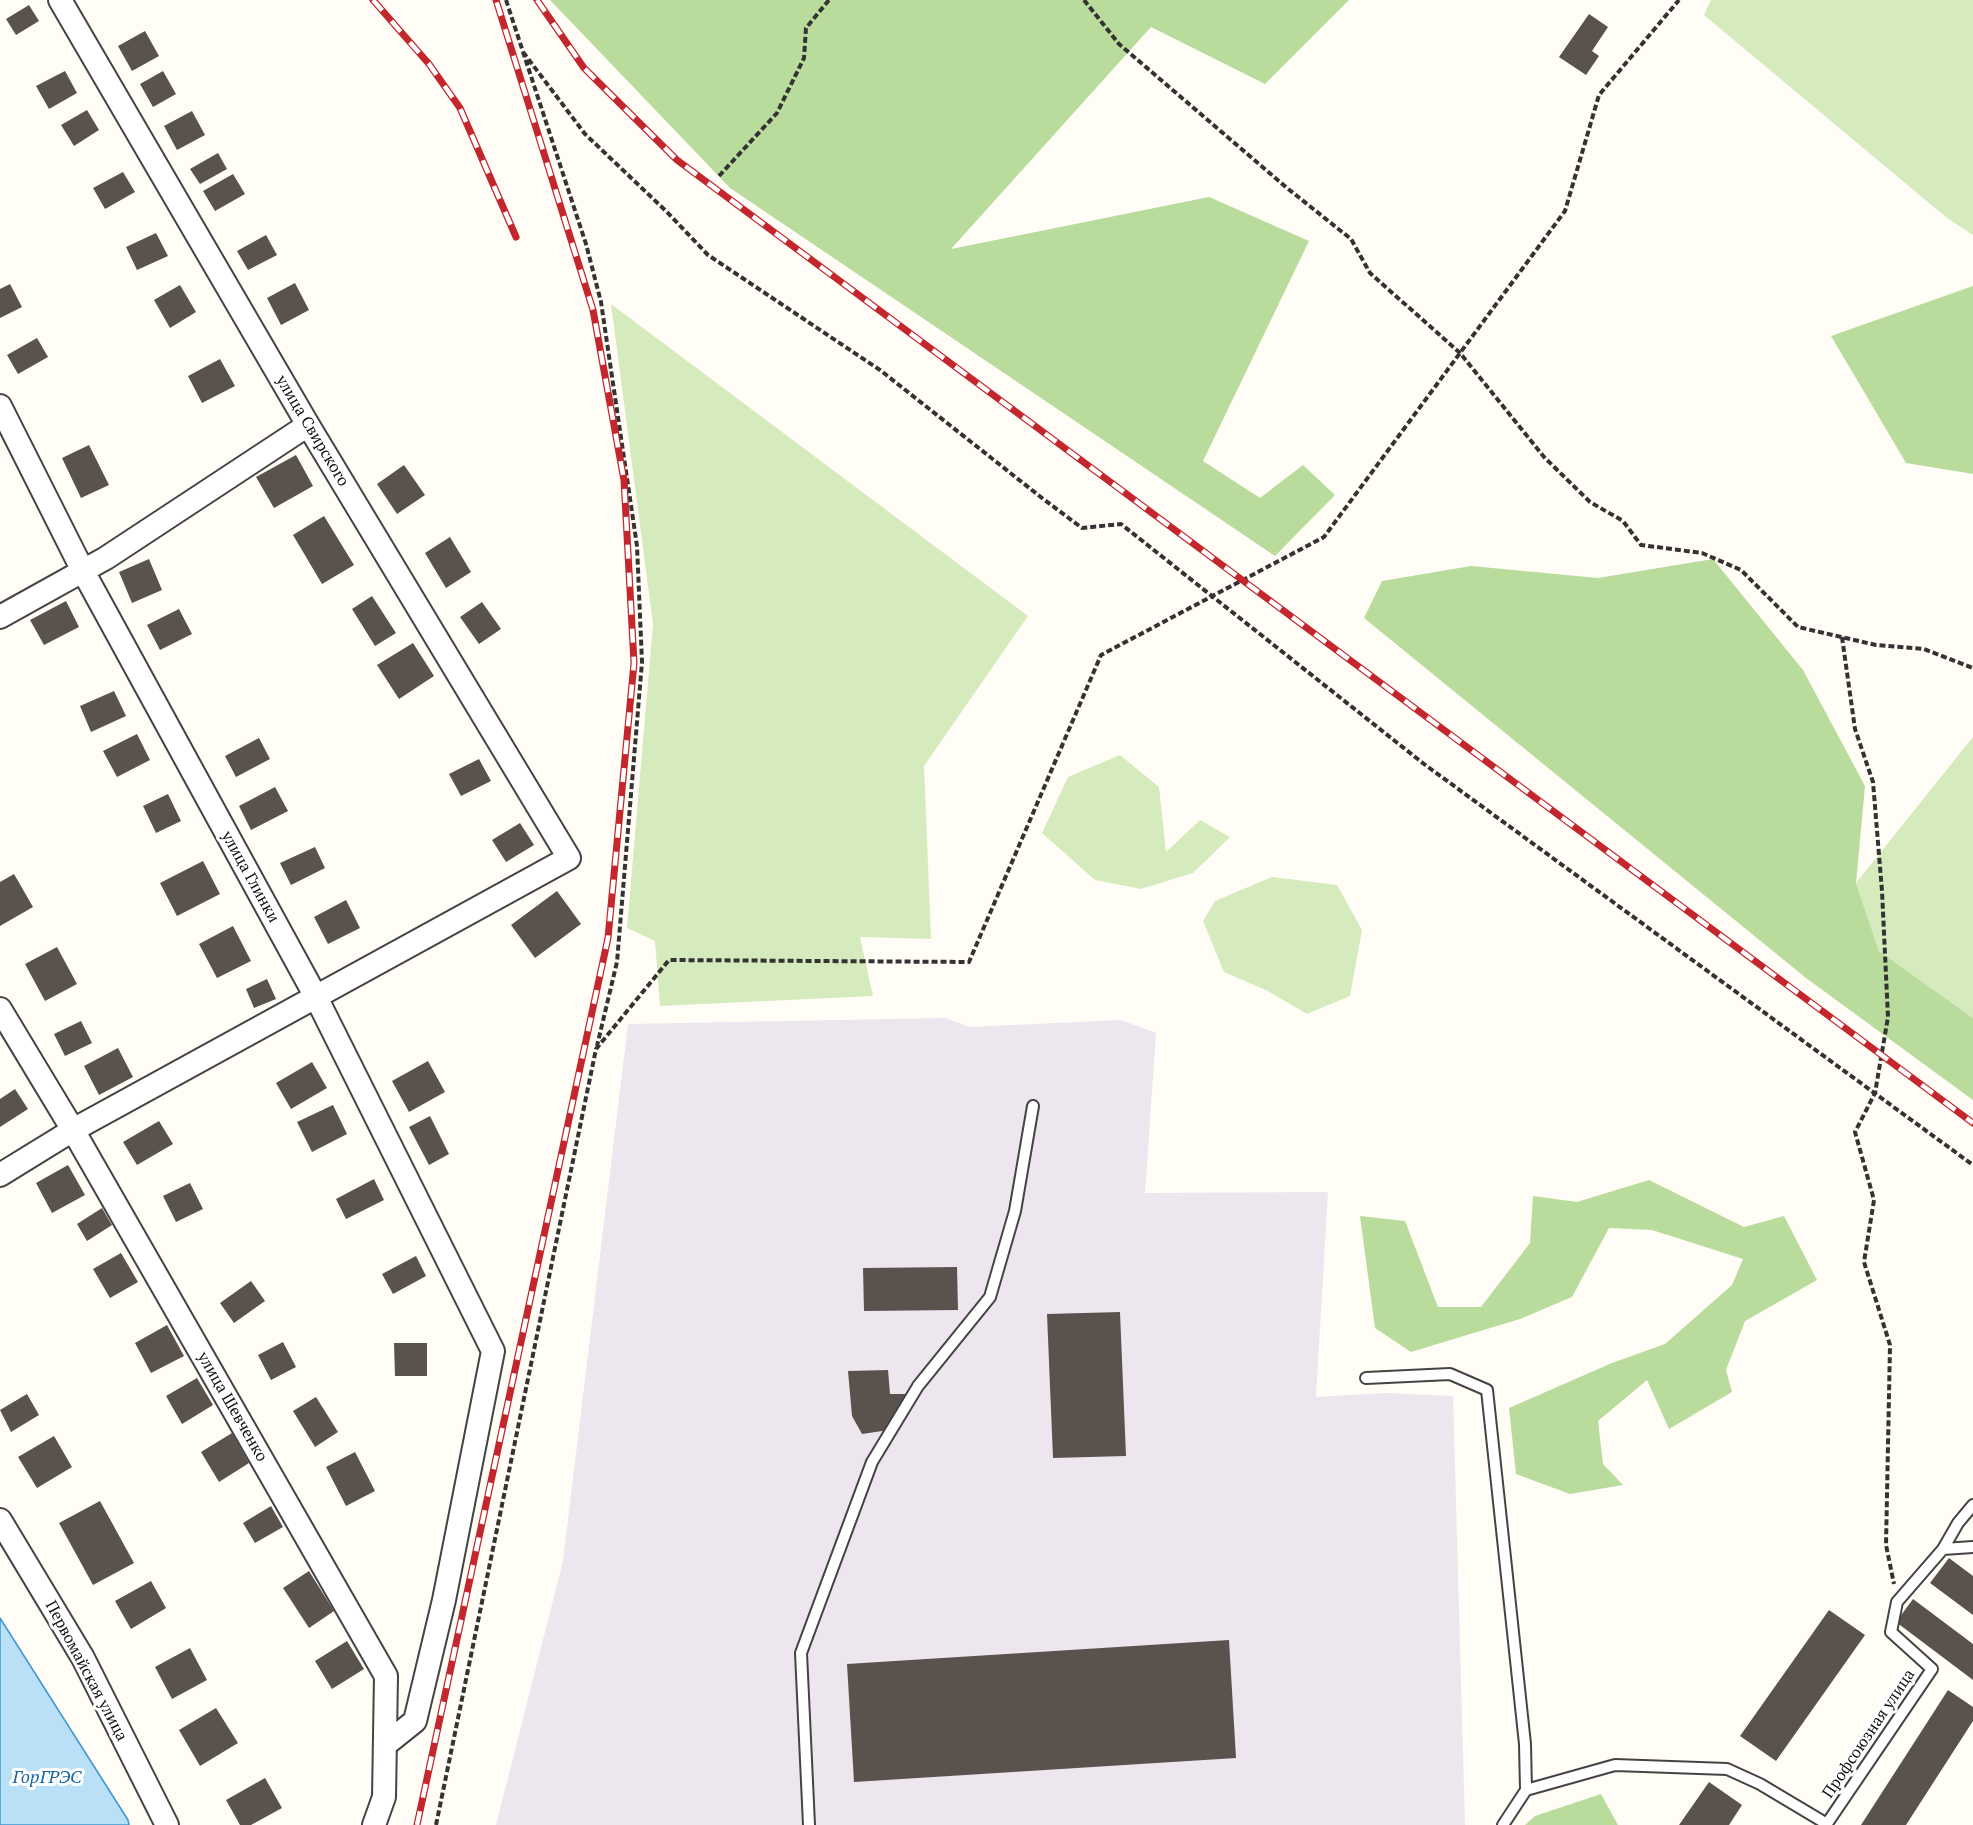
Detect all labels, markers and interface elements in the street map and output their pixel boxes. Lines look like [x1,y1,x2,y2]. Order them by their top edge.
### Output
street label: улица Свирского [271,372,353,490]
street label: улица Глинки [217,828,283,926]
street label: улица Шевченко [193,1349,271,1465]
street label: Первомайская улица [41,1598,131,1744]
street label: Профсоюзная улица [1819,1666,1919,1802]
water label: ГорГРЭС [12,1767,82,1789]

